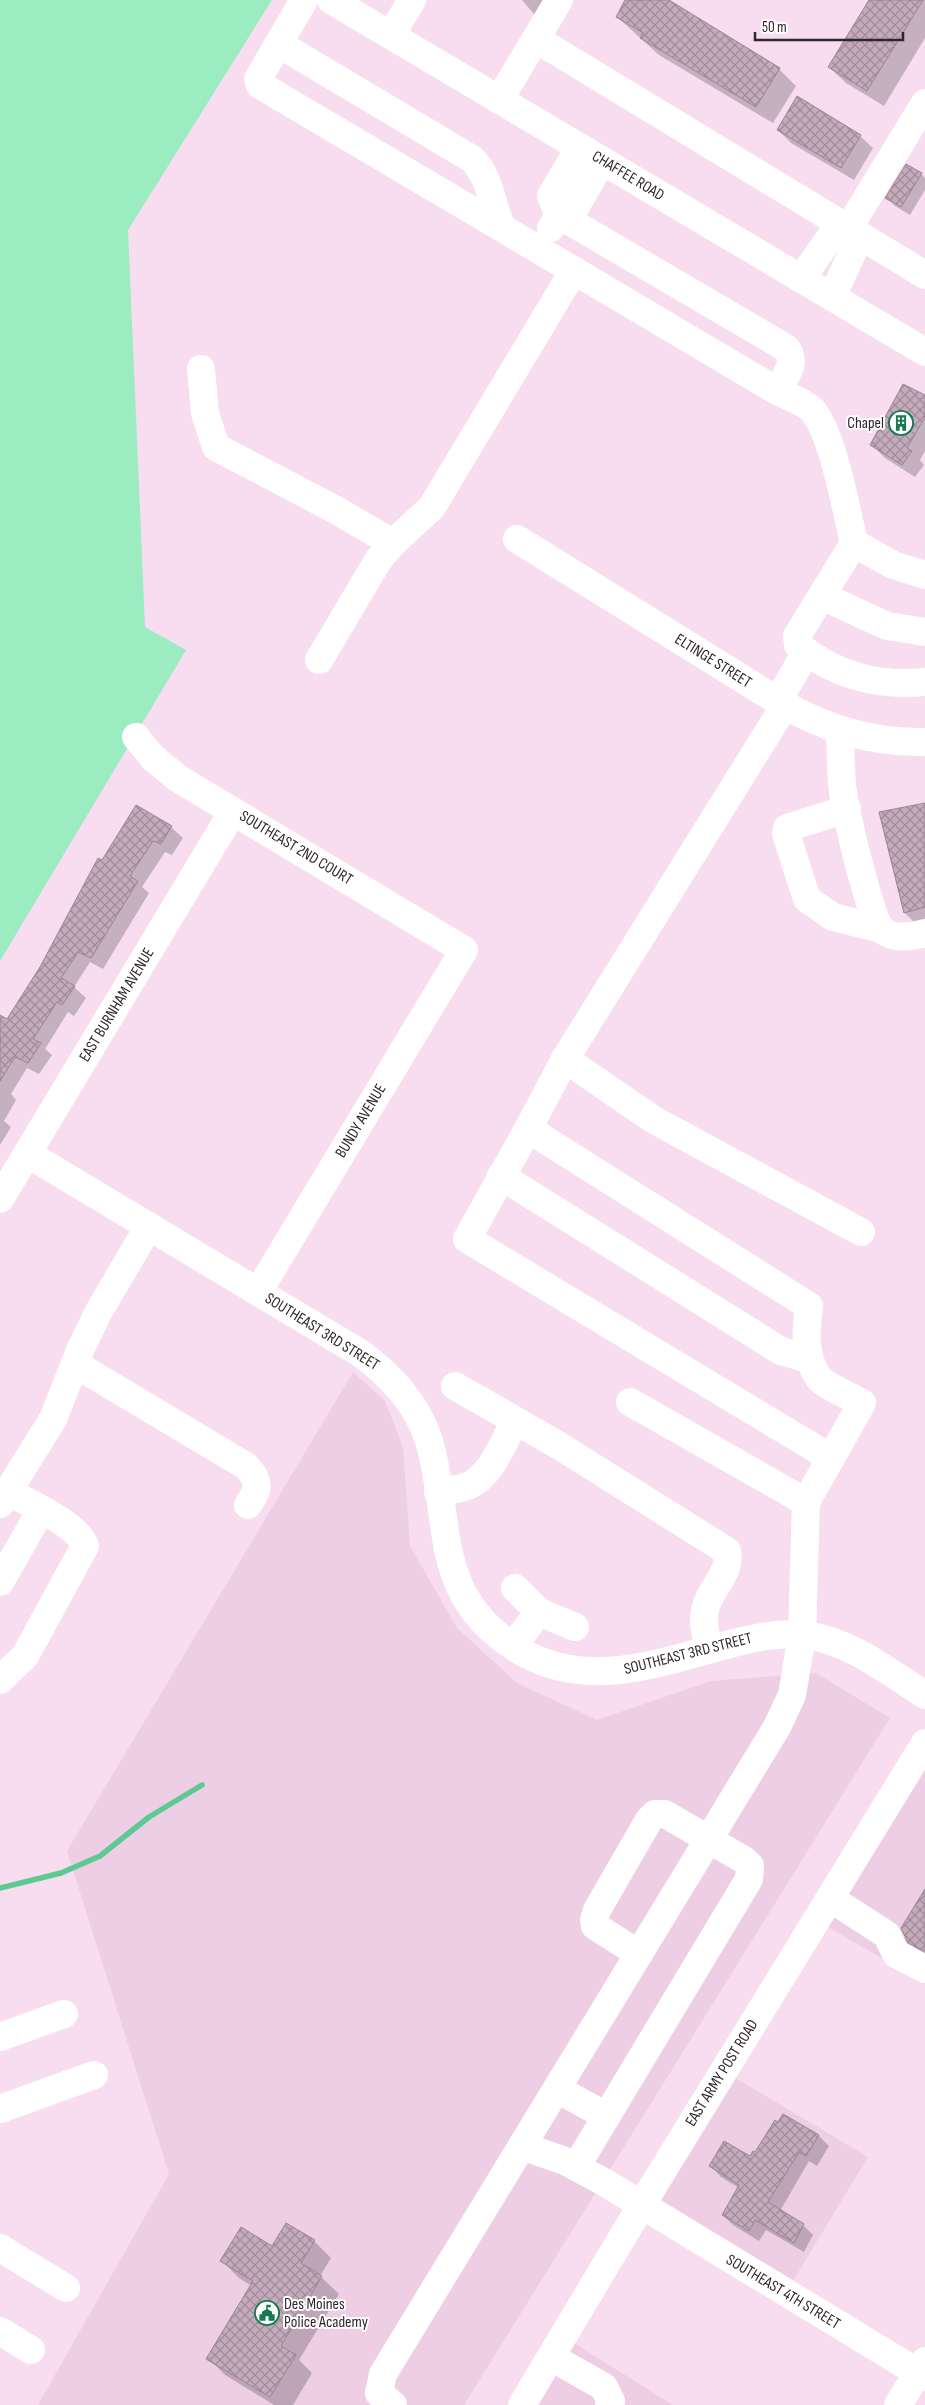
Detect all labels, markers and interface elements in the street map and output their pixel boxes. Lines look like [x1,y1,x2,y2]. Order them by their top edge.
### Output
scale bar [755,10,902,42]
text: 50 m [762,18,787,37]
street label: CHAFFEE ROAD [588,147,668,205]
building icon: Chapel [888,410,914,436]
place label: Chapel [847,414,884,433]
street label: ELTINGE STREET [671,630,755,692]
street label: SOUTHEAST 2ND COURT [236,807,356,890]
street label: EAST BURNHAM AVENUE [76,945,158,1065]
street label: BUNDY AVENUE [332,1081,390,1161]
street label: SOUTHEAST 3RD STREET [261,1289,383,1375]
street label: SOUTHEAST 3RD STREET [622,1629,754,1679]
street label: EAST ARMY POST ROAD [682,2016,762,2130]
street label: SOUTHEAST 4TH STREET [723,2250,844,2334]
place label: Des Moines Police Academy [284,2295,368,2332]
public building icon: Des Moines Police Academy [254,2300,280,2326]

